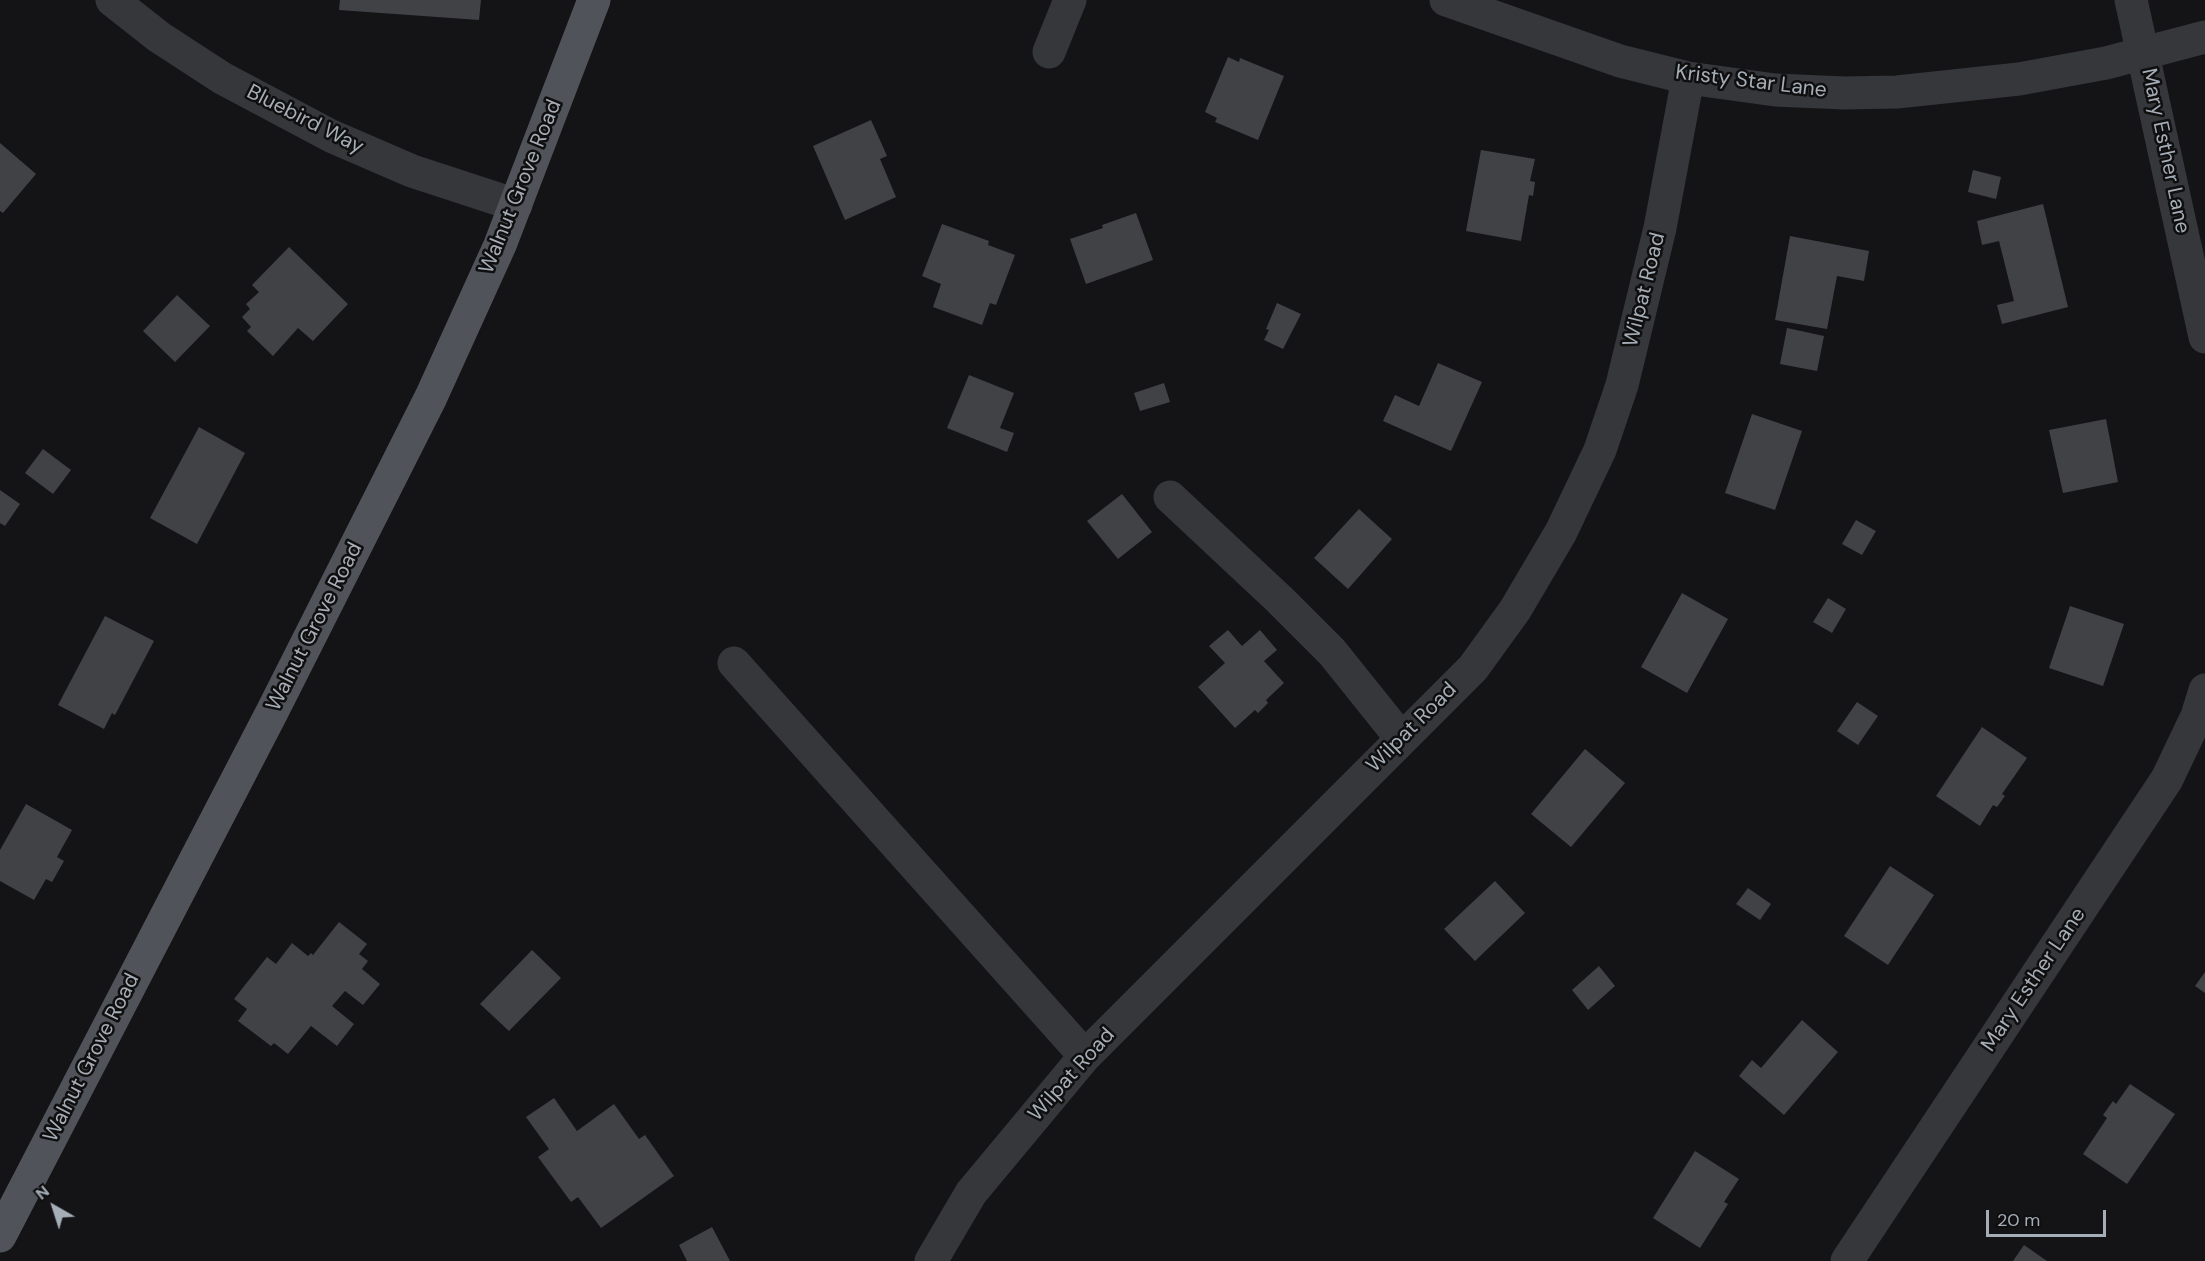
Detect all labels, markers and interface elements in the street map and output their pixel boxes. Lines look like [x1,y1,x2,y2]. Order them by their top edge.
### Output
street label: Kristy Star Lane [1674,60,1828,104]
street label: Mary Esther Lane [2135,66,2195,236]
street label: Bluebird Way [242,80,368,160]
street label: Walnut Grove Road [475,96,567,278]
street label: Wilpat Road [1619,230,1671,350]
street label: Walnut Grove Road [262,539,368,715]
street label: Wilpat Road [1362,678,1462,778]
street label: Mary Esther Lane [1977,903,2091,1057]
street label: Walnut Grove Road [39,970,145,1146]
street label: Wilpat Road [1023,1023,1121,1127]
north arrow [24,1177,84,1237]
text: N [31,1181,53,1204]
scale bar [1989,1198,2109,1236]
text: 20 m [1997,1208,2040,1232]

